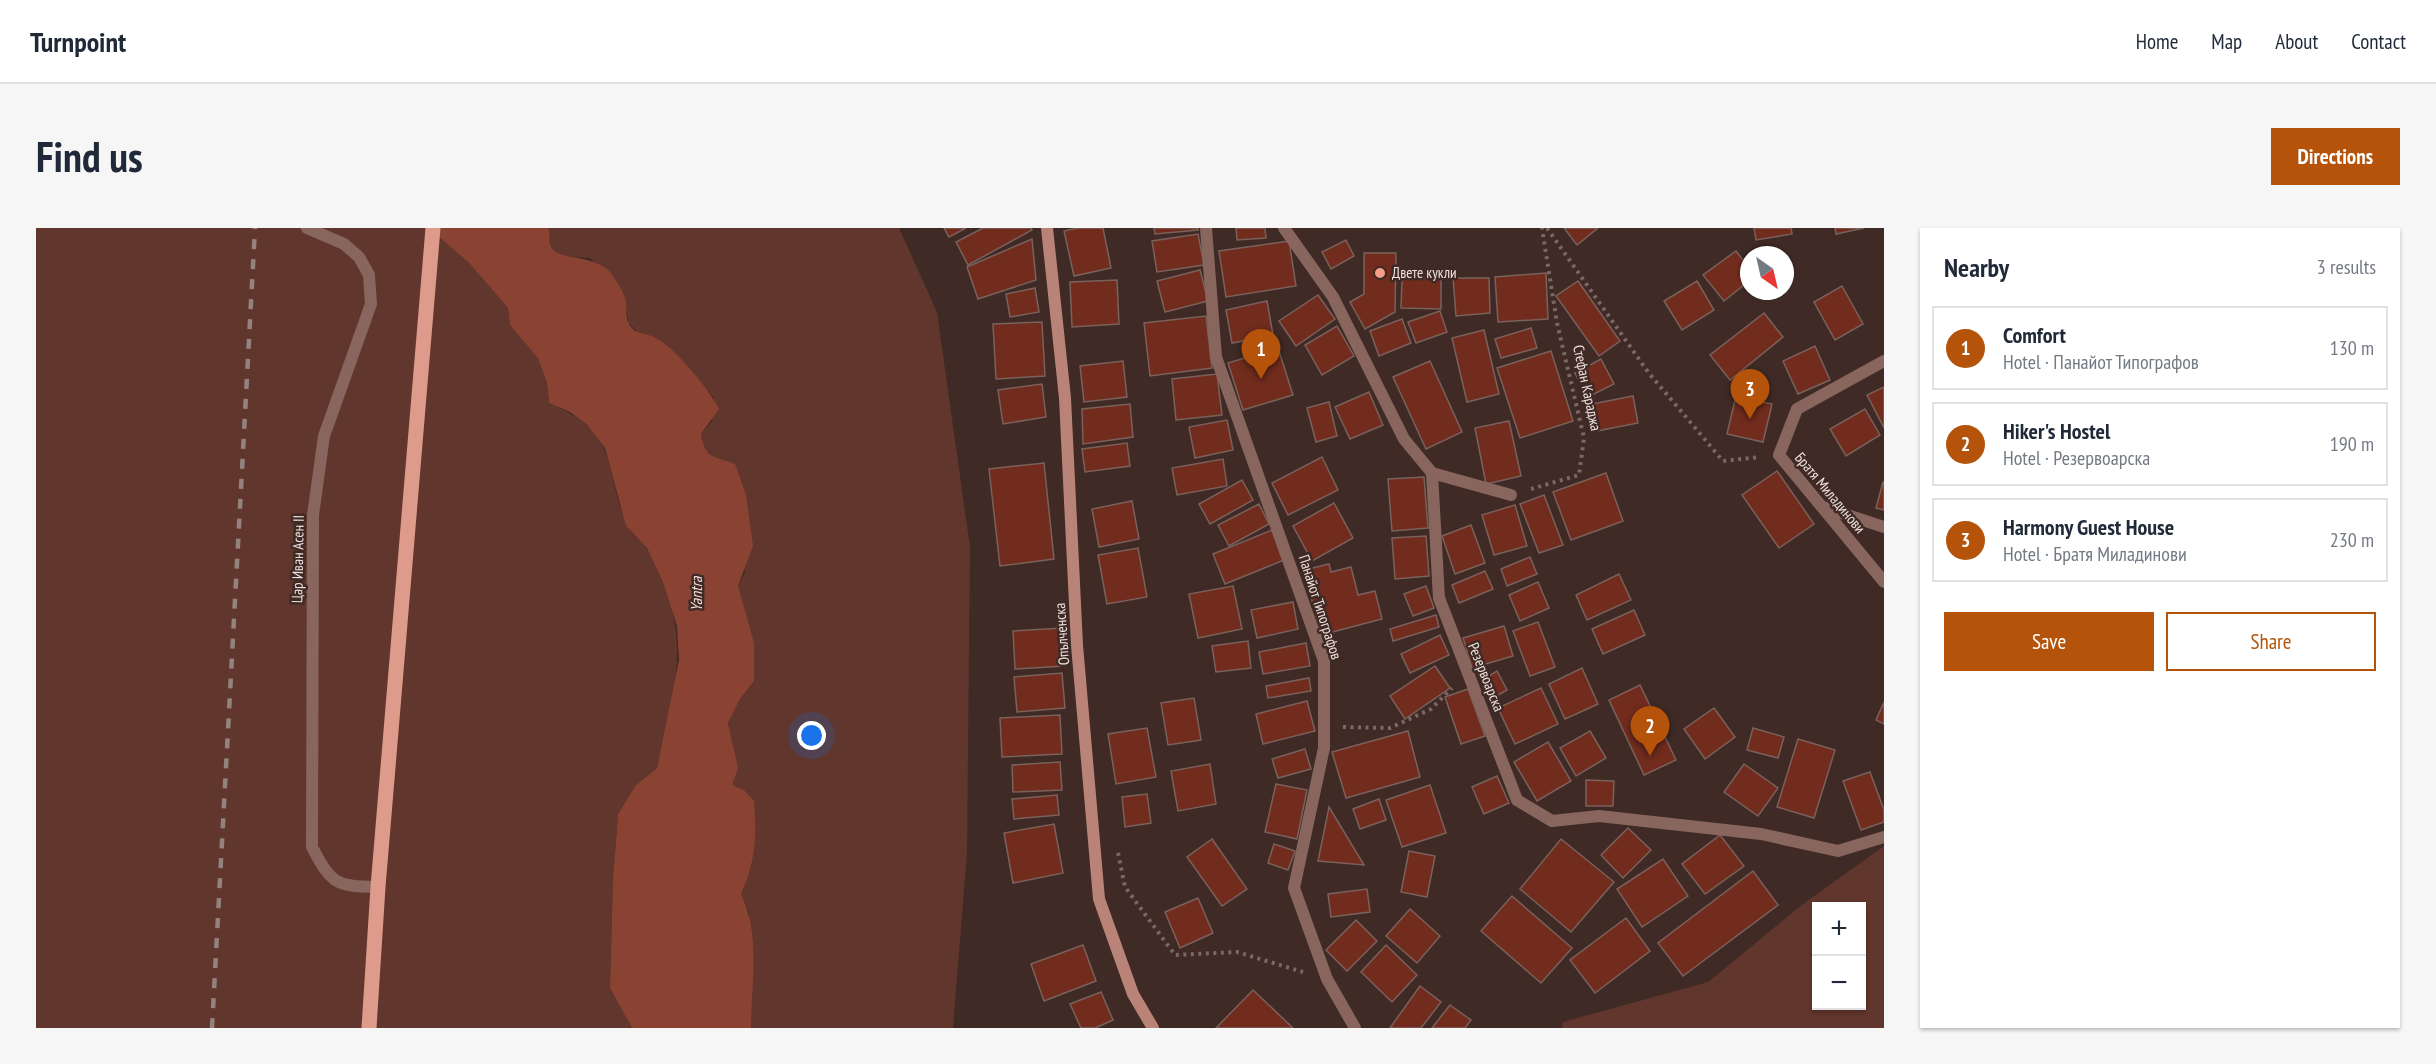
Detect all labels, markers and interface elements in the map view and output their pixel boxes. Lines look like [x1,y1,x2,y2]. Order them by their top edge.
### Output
text: Turnpoint [30,23,126,60]
text: Home [2136,28,2178,55]
text: Map [2211,28,2242,55]
text: About [2275,28,2318,55]
text: Contact [2351,28,2406,55]
button: Directions [2271,128,2400,185]
text: Find us [36,129,143,184]
north arrow [1740,246,1794,300]
text: Nearby [1944,251,2009,284]
text: 3 results [2317,254,2376,280]
place label: Двете кукли [1392,263,1457,282]
marker: Двете кукли [1373,266,1387,280]
text: Comfort [2003,321,2066,349]
pin: 1 [1242,330,1280,379]
text: 1 [1961,335,1970,361]
text: 130 m [2330,335,2374,361]
street label: Стефан Караджа [1569,343,1606,433]
text: Hotel · Панайот Типографов [2003,349,2199,375]
pin: 3 [1730,370,1770,419]
text: Hiker's Hostel [2003,417,2110,445]
text: 2 [1961,431,1970,457]
text: 190 m [2330,431,2374,457]
text: Hotel · Резервоарска [2003,445,2150,471]
street label: Братя Миладинови [1791,448,1870,537]
text: Harmony Guest House [2003,513,2174,541]
street label: Цар Иван Асен II [287,515,308,603]
text: 3 [1961,527,1970,553]
text: 230 m [2330,527,2374,553]
text: Hotel · Братя Миладинови [2003,541,2187,567]
street label: Панайот Типографов [1295,552,1346,662]
water label: Yantra [686,575,706,611]
street label: Опълченска [1050,602,1073,666]
button: Save [1944,612,2154,671]
button: Share [2166,612,2376,671]
street label: Резервоарска [1464,640,1509,714]
pin: 2 [1630,706,1670,756]
your location [797,721,826,750]
map controls [1812,902,1866,1010]
button: + [1812,902,1866,956]
button: − [1812,956,1866,1010]

